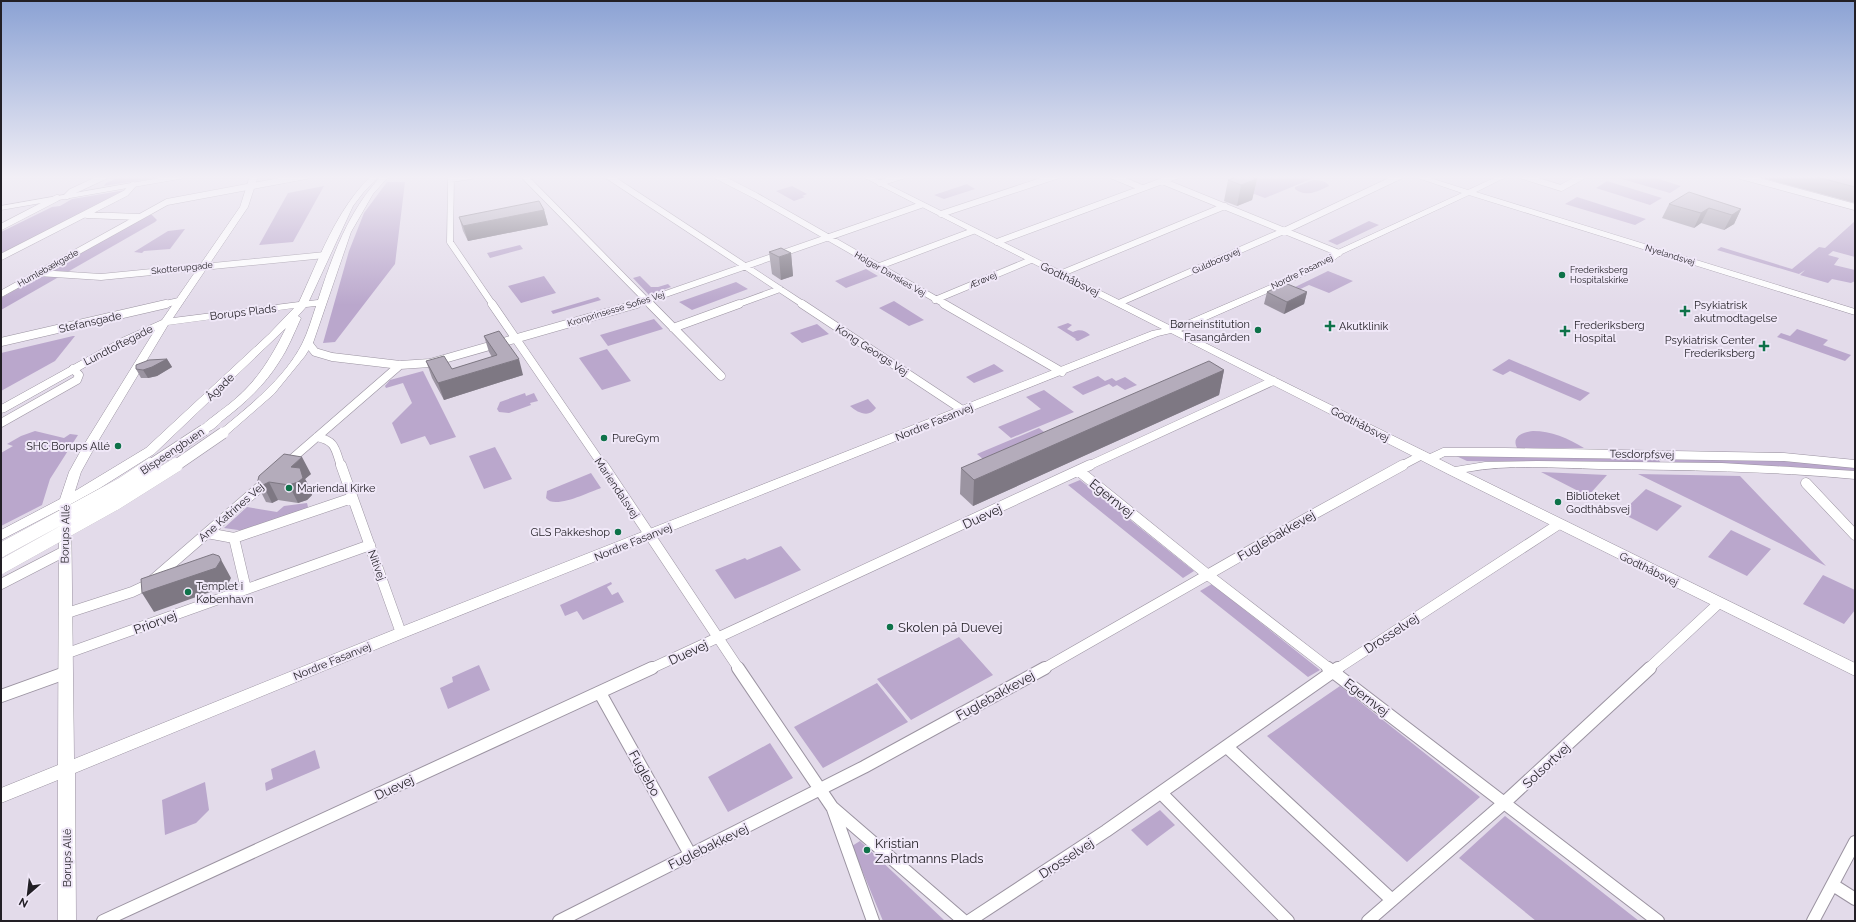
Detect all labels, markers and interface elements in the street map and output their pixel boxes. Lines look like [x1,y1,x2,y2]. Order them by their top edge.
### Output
street label: Nyelandsvej [1644,243,1696,267]
street label: Guldborgvej [1191,246,1241,276]
street label: Humlebækgade [16,247,81,289]
street label: Holger Danskes Vej [853,250,927,298]
street label: Nordre Fasanvej [1270,253,1334,291]
street label: Skotterupgade [151,260,214,276]
street label: Godthåbsvej [1038,260,1101,299]
place label: Frederiksberg Hospitalskirke [1570,265,1629,285]
street label: Ærøvej [967,270,998,291]
marker: Frederiksberg Hospitalskirke [1557,270,1567,280]
street label: Kronprinsesse Sofies Vej [566,289,666,329]
place label: Psykiatrisk akutmodtagelse [1694,299,1778,325]
street label: Borups Plads [209,302,277,323]
marker: Psykiatrisk akutmodtagelse [1679,305,1691,317]
street label: Stefansgade [57,309,123,336]
place label: Børneinstitution Fasangården [1170,318,1250,344]
place label: Frederiksberg Hospital [1574,319,1645,345]
marker: Akutklinik [1324,320,1336,332]
place label: Akutklinik [1339,320,1389,333]
street label: Lundtoftegade [81,322,156,368]
street label: Kong Georgs Vej [833,322,911,379]
marker: Børneinstitution Fasangården [1253,325,1263,335]
marker: Frederiksberg Hospital [1559,325,1571,337]
place label: Psykiatrisk Center Frederiksberg [1665,334,1755,360]
marker: Psykiatrisk Center Frederiksberg [1758,340,1770,352]
street label: Ågade [203,370,237,404]
street label: Nordre Fasanvej [894,401,975,444]
street label: Godthåbsvej [1328,404,1391,445]
street label: Bispeengbuen [138,425,207,478]
place label: PureGym [612,432,659,445]
marker: PureGym [599,433,609,443]
place label: SHC Borups Allé [26,440,111,453]
marker: SHC Borups Allé [113,441,123,451]
street label: Tesdorpfsvej [1610,447,1674,462]
street label: Mariendalsvej [592,455,642,521]
street label: Egernvej [1087,476,1137,521]
street label: Ane Katrines Vej [196,480,267,544]
place label: Mariendal Kirke [297,482,376,495]
marker: Mariendal Kirke [284,483,294,493]
place label: Biblioteket Godthåbsvej [1566,490,1630,516]
marker: Biblioteket Godthåbsvej [1553,497,1563,507]
street label: Duevej [960,501,1004,532]
street label: Borups Allé [58,504,73,563]
street label: Fuglebakkevej [1235,507,1318,564]
street label: Nordre Fasanvej [593,521,674,564]
place label: GLS Pakkeshop [531,526,610,539]
marker: GLS Pakkeshop [613,527,623,537]
street label: Nitivej [365,548,388,582]
street label: Godthåbsvej [1617,550,1680,589]
place label: Templet i København [196,580,253,606]
marker: Templet i København [183,587,193,597]
street label: Priorvej [131,608,179,637]
street label: Drosselvej [1361,610,1421,657]
place label: Skolen på Duevej [898,620,1002,635]
marker: Skolen på Duevej [885,622,895,632]
street label: Duevej [666,637,710,668]
street label: Nordre Fasanvej [292,640,373,683]
street label: Fuglebakkevej [953,668,1037,723]
street label: Egernvej [1341,675,1392,720]
street label: Solsortvej [1520,740,1573,791]
street label: Fuglebo [626,748,663,799]
street label: Duevej [372,772,416,803]
street label: Fuglebakkevej [666,821,751,872]
street label: Borups Allé [61,828,74,887]
street label: Drosselvej [1036,835,1096,882]
place label: Kristian Zahrtmanns Plads [875,836,984,866]
marker: Kristian Zahrtmanns Plads [862,845,872,855]
north arrow [8,874,48,914]
text: N [17,895,30,910]

